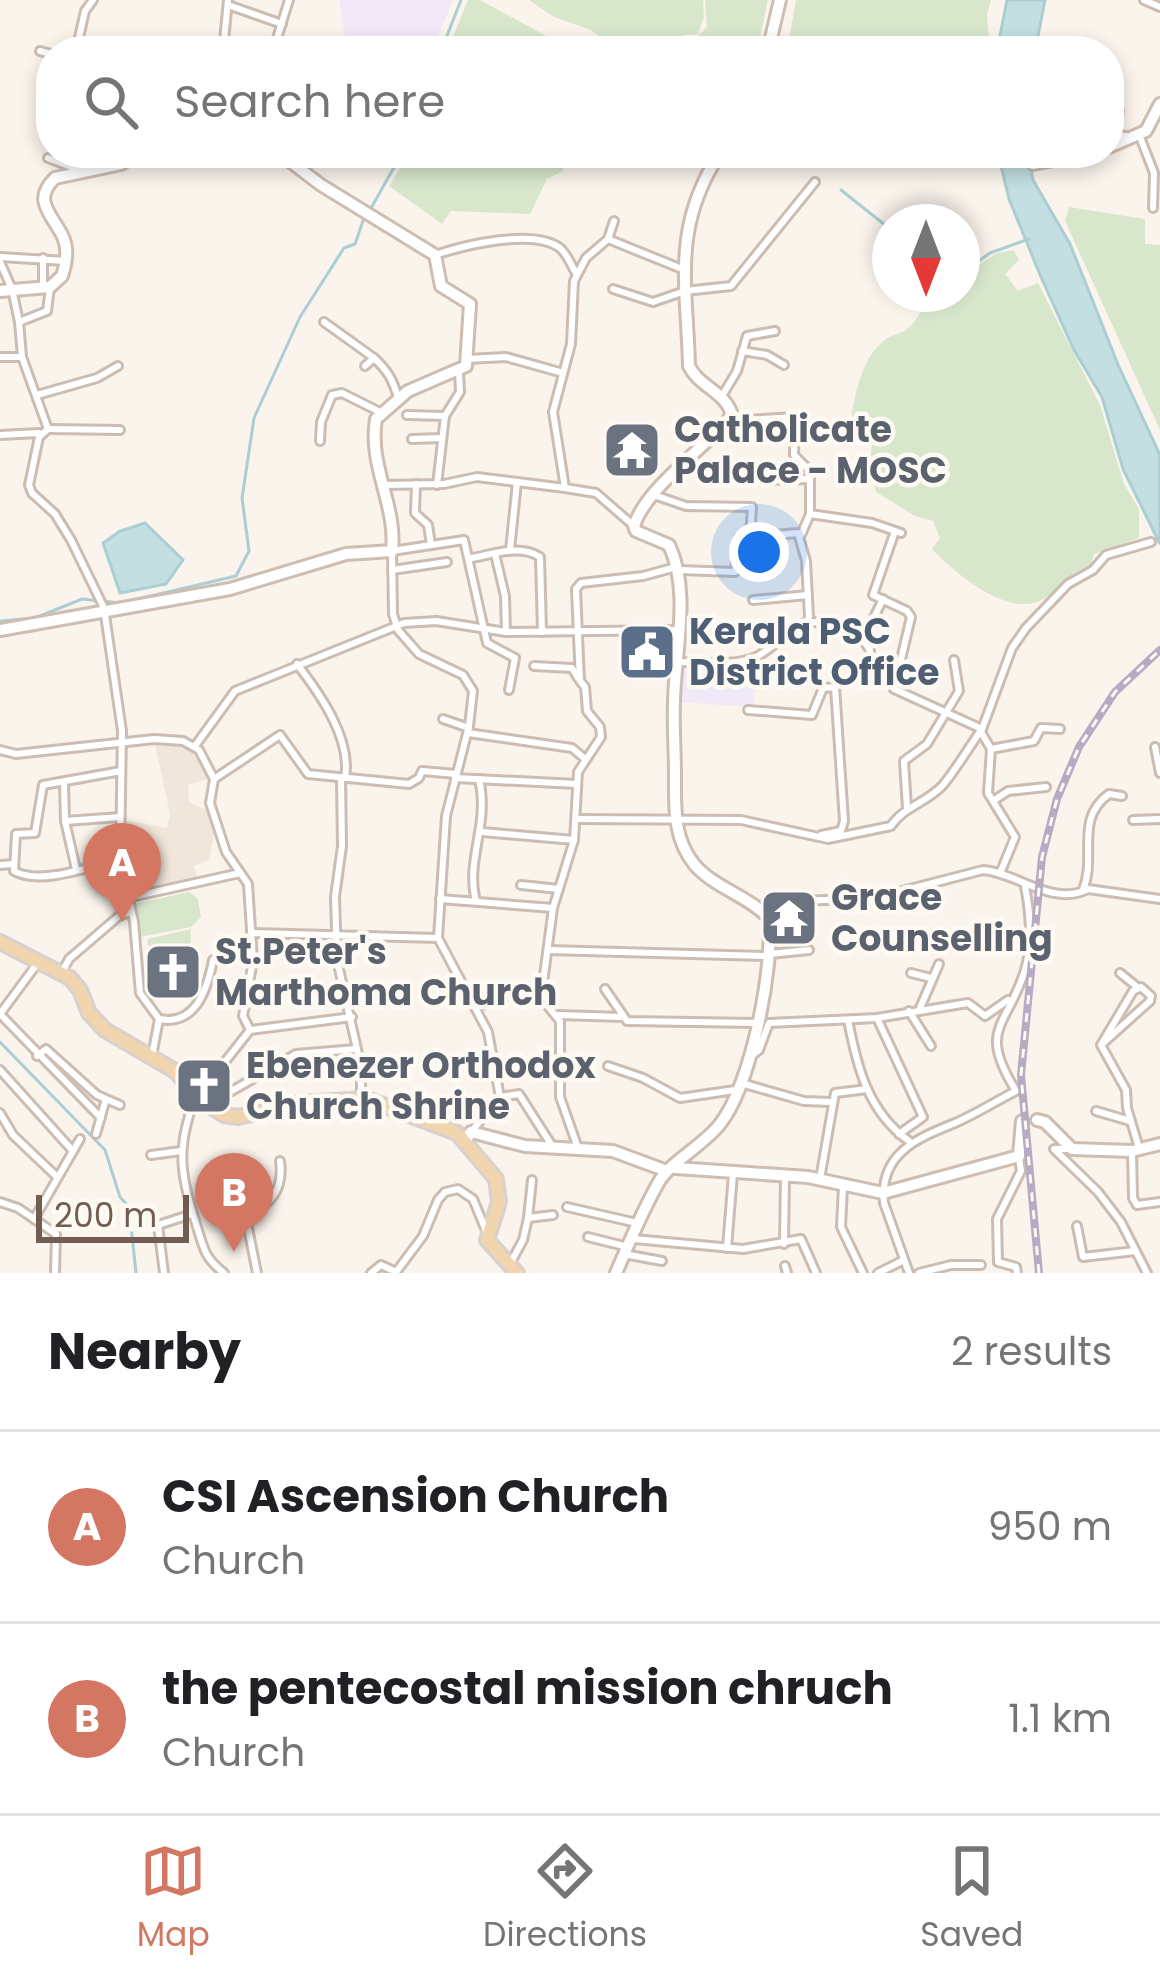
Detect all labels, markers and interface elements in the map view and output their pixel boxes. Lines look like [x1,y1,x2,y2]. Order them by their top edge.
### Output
search box [36,36,1124,168]
icon: search [78,69,144,135]
text: Search here [174,70,445,133]
north arrow [872,204,980,312]
place label: Catholicate Palace - MOSC [674,404,947,496]
temple icon: Catholicate Palace - MOSC [601,419,663,481]
your location [729,522,789,582]
place label: Kerala PSC District Office [689,606,939,698]
public building icon: Kerala PSC District Office [616,621,678,683]
pin: A [83,823,161,922]
place label: Grace Counselling [831,872,1053,964]
temple icon: Grace Counselling [758,887,820,949]
place label: St.Peter's Marthoma Church [215,926,557,1018]
church icon: St.Peter's Marthoma Church [142,941,204,1003]
place label: Ebenezer Orthodox Church Shrine [246,1040,597,1132]
church icon: Ebenezer Orthodox Church Shrine [173,1055,235,1117]
pin: B [195,1153,273,1252]
scale bar [36,1189,189,1242]
text: 200 m [54,1192,157,1239]
text: Nearby [48,1315,241,1387]
text: 2 results [951,1324,1112,1379]
text: CSI Ascension Church [162,1465,669,1528]
text: A [73,1499,101,1554]
text: 950 m [988,1499,1112,1554]
text: Church [162,1533,305,1588]
text: the pentecostal mission chruch [162,1657,893,1720]
text: B [74,1691,100,1746]
text: 1.1 km [1008,1691,1112,1746]
text: Church [162,1725,305,1780]
tab: Map [137,1838,210,1960]
tab: Directions [483,1838,647,1960]
tab: Saved [920,1838,1023,1960]

